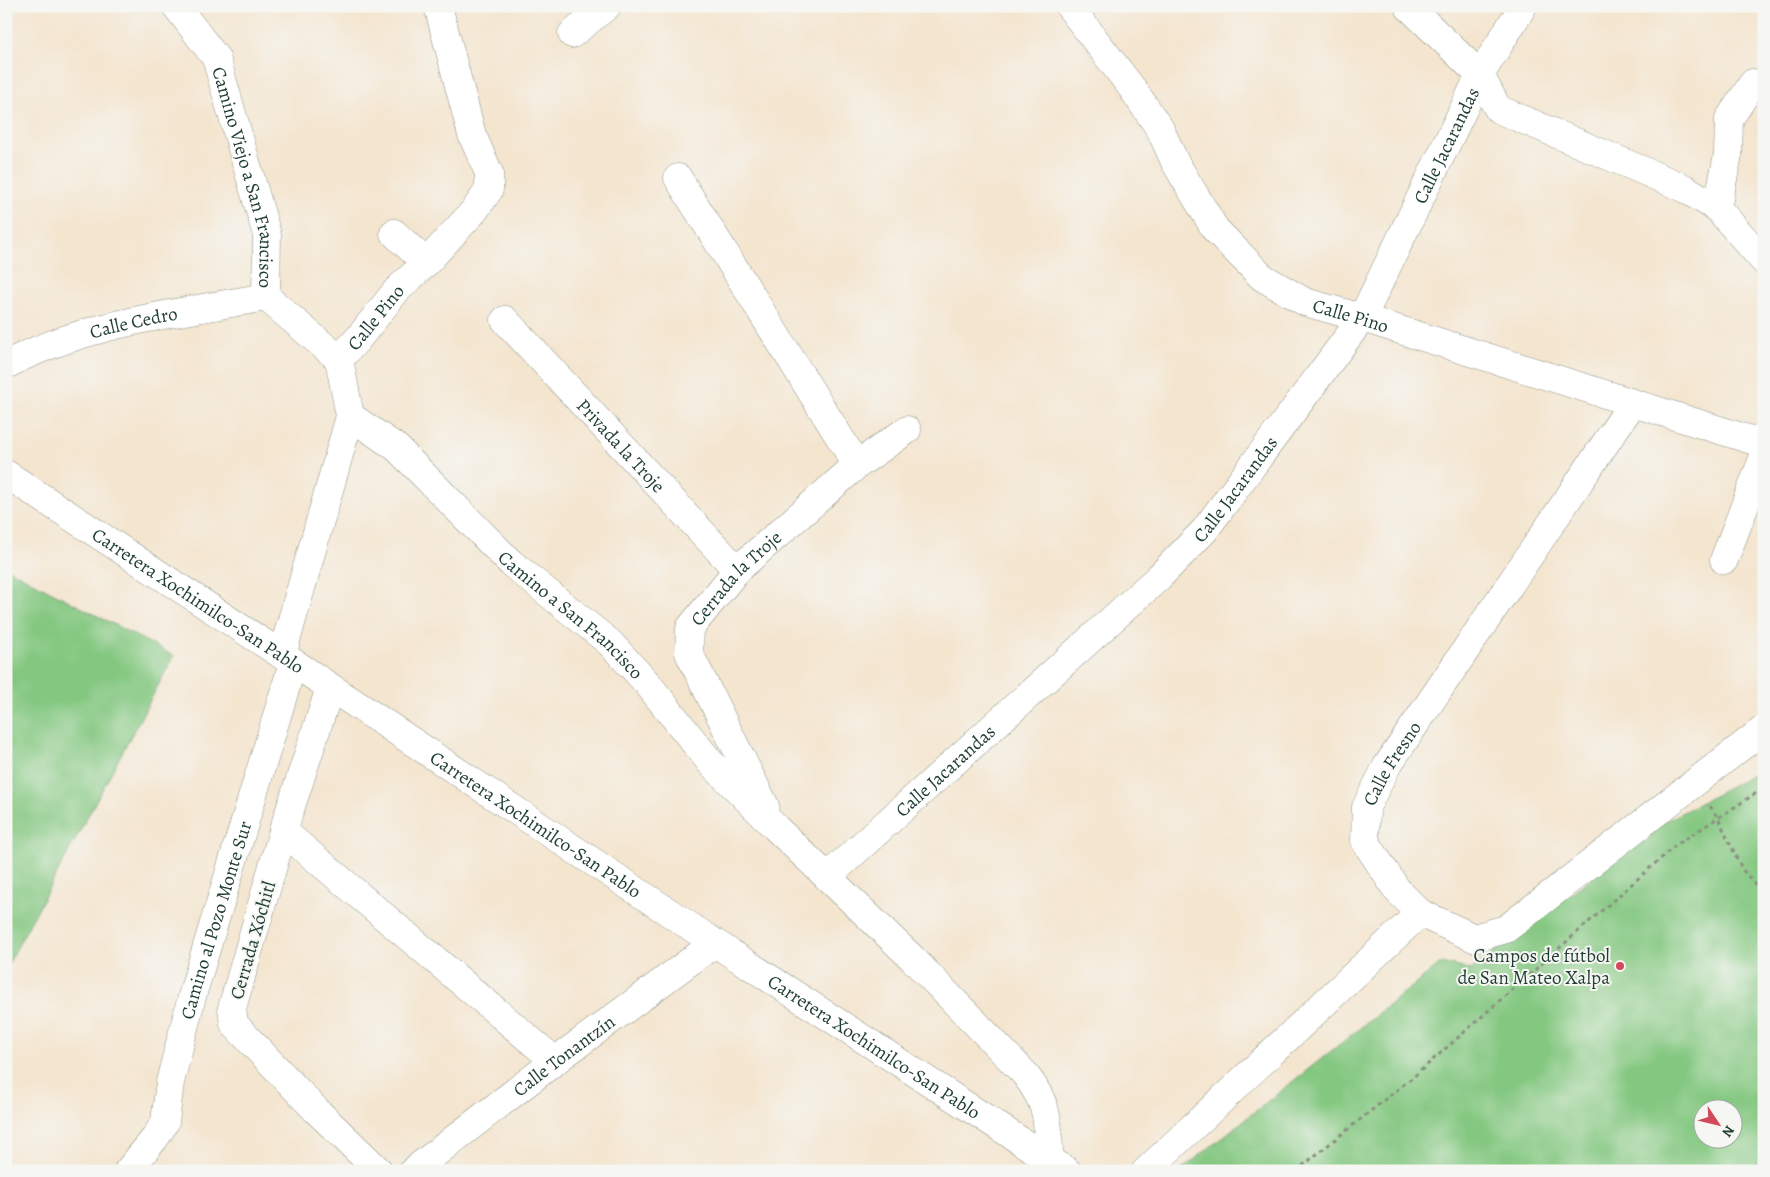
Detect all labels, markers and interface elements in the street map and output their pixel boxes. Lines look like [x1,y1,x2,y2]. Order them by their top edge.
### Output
street label: Camino Viejo a San Francisco [205,64,280,288]
street label: Calle Jacarandas [1407,83,1486,208]
street label: Calle Pino [342,279,411,357]
street label: Calle Pino [1310,293,1392,340]
street label: Calle Cedro [87,301,179,345]
street label: Privada la Troje [570,393,671,499]
street label: Calle Jacarandas [1188,431,1284,549]
street label: Carretera Xochimilco-San Pablo [87,522,309,680]
street label: Cerrada la Troje [685,525,788,632]
street label: Camino a San Francisco [492,545,649,685]
street label: Calle Fresno [1357,716,1428,811]
street label: Calle Jacarandas [890,719,1001,823]
street label: Carretera Xochimilco-San Pablo [425,745,646,904]
street label: Camino al Pozo Monte Sur [175,818,258,1022]
street label: Cerrada Xóchitl [224,878,282,1002]
place label: Campos de fútbol de San Mateo Xalpa [1457,943,1610,991]
marker: Campos de fútbol de San Mateo Xalpa [1614,960,1626,972]
street label: Carretera Xochimilco-San Pablo [762,969,985,1126]
street label: Calle Tonantzín [508,1009,621,1103]
north arrow [1692,1100,1742,1150]
text: N [1718,1122,1739,1141]

